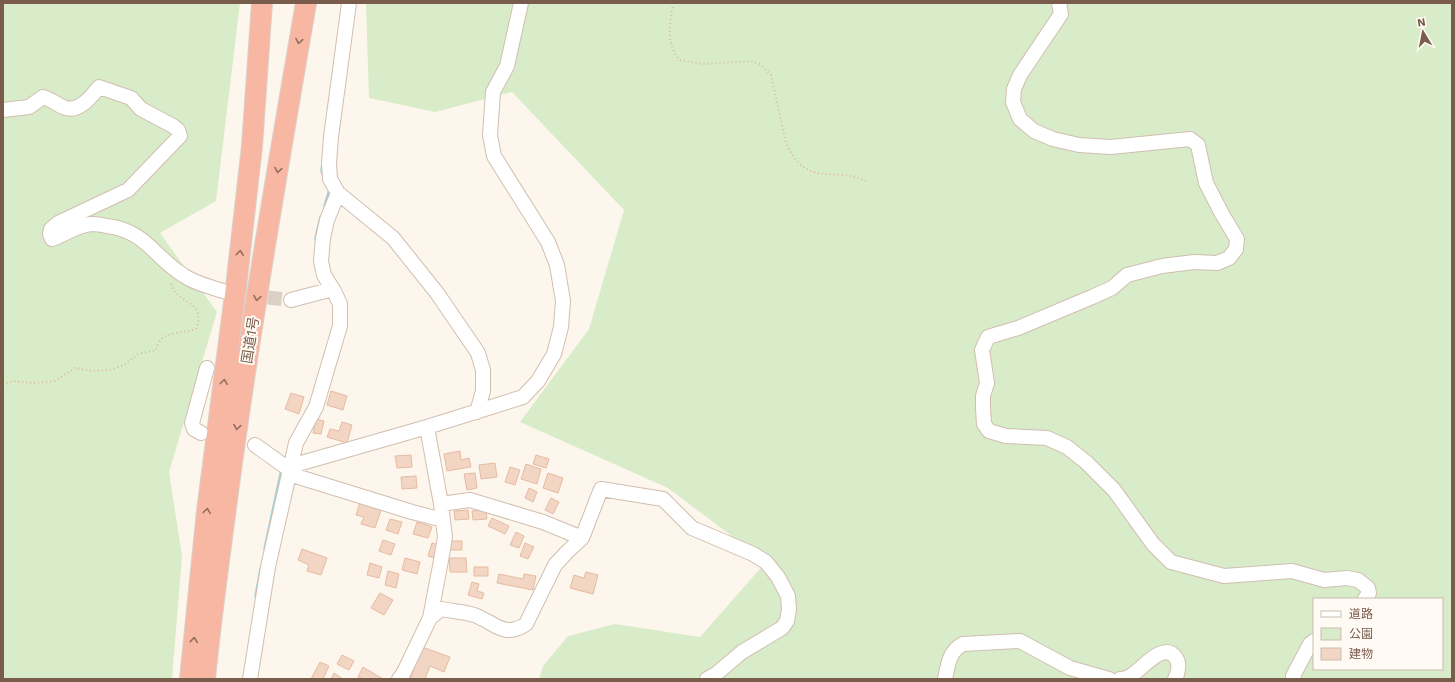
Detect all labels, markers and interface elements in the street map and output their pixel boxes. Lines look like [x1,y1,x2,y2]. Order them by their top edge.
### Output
north arrow [1403,12,1443,52]
text: N [1416,16,1426,30]
one-way arrow [295,38,304,45]
one-way arrow [274,167,283,173]
one-way arrow [235,250,244,256]
one-way arrow [253,295,262,301]
street label: 国道1号 [238,315,262,365]
one-way arrow [219,379,228,385]
one-way arrow [233,423,242,430]
one-way arrow [202,508,211,514]
legend [1313,598,1443,670]
text: 道路 [1349,607,1373,621]
text: 公園 [1349,627,1373,641]
one-way arrow [189,637,198,643]
text: 建物 [1349,647,1373,661]

